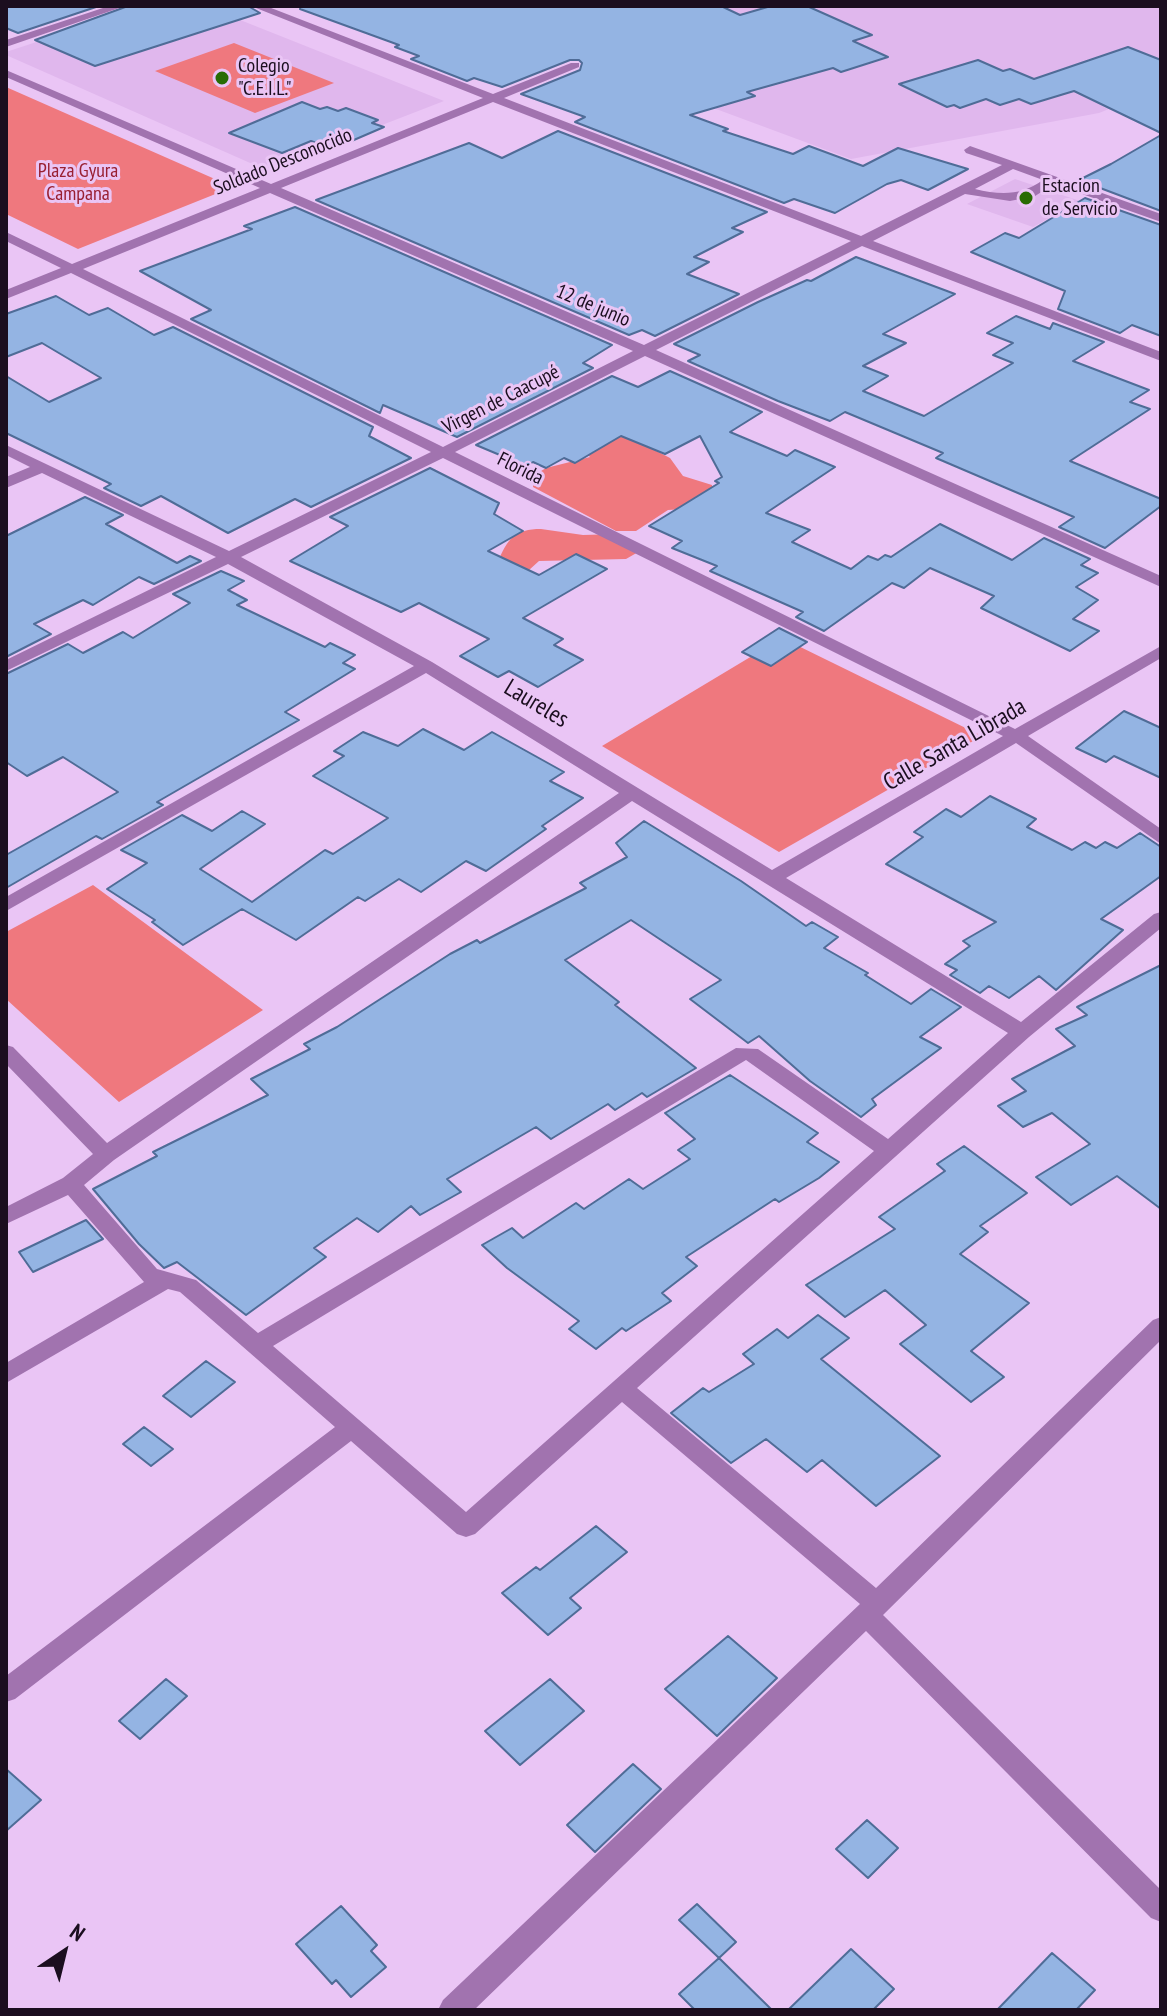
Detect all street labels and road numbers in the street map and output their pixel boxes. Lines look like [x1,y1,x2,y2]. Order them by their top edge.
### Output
street label: Soldado Desconocido [210,123,356,201]
street label: 12 de junio [552,280,634,332]
street label: Virgen de Caacupé [439,360,563,440]
street label: Florida [493,448,547,490]
street label: Laureles [499,674,573,734]
street label: Calle Santa Librada [879,693,1031,797]

